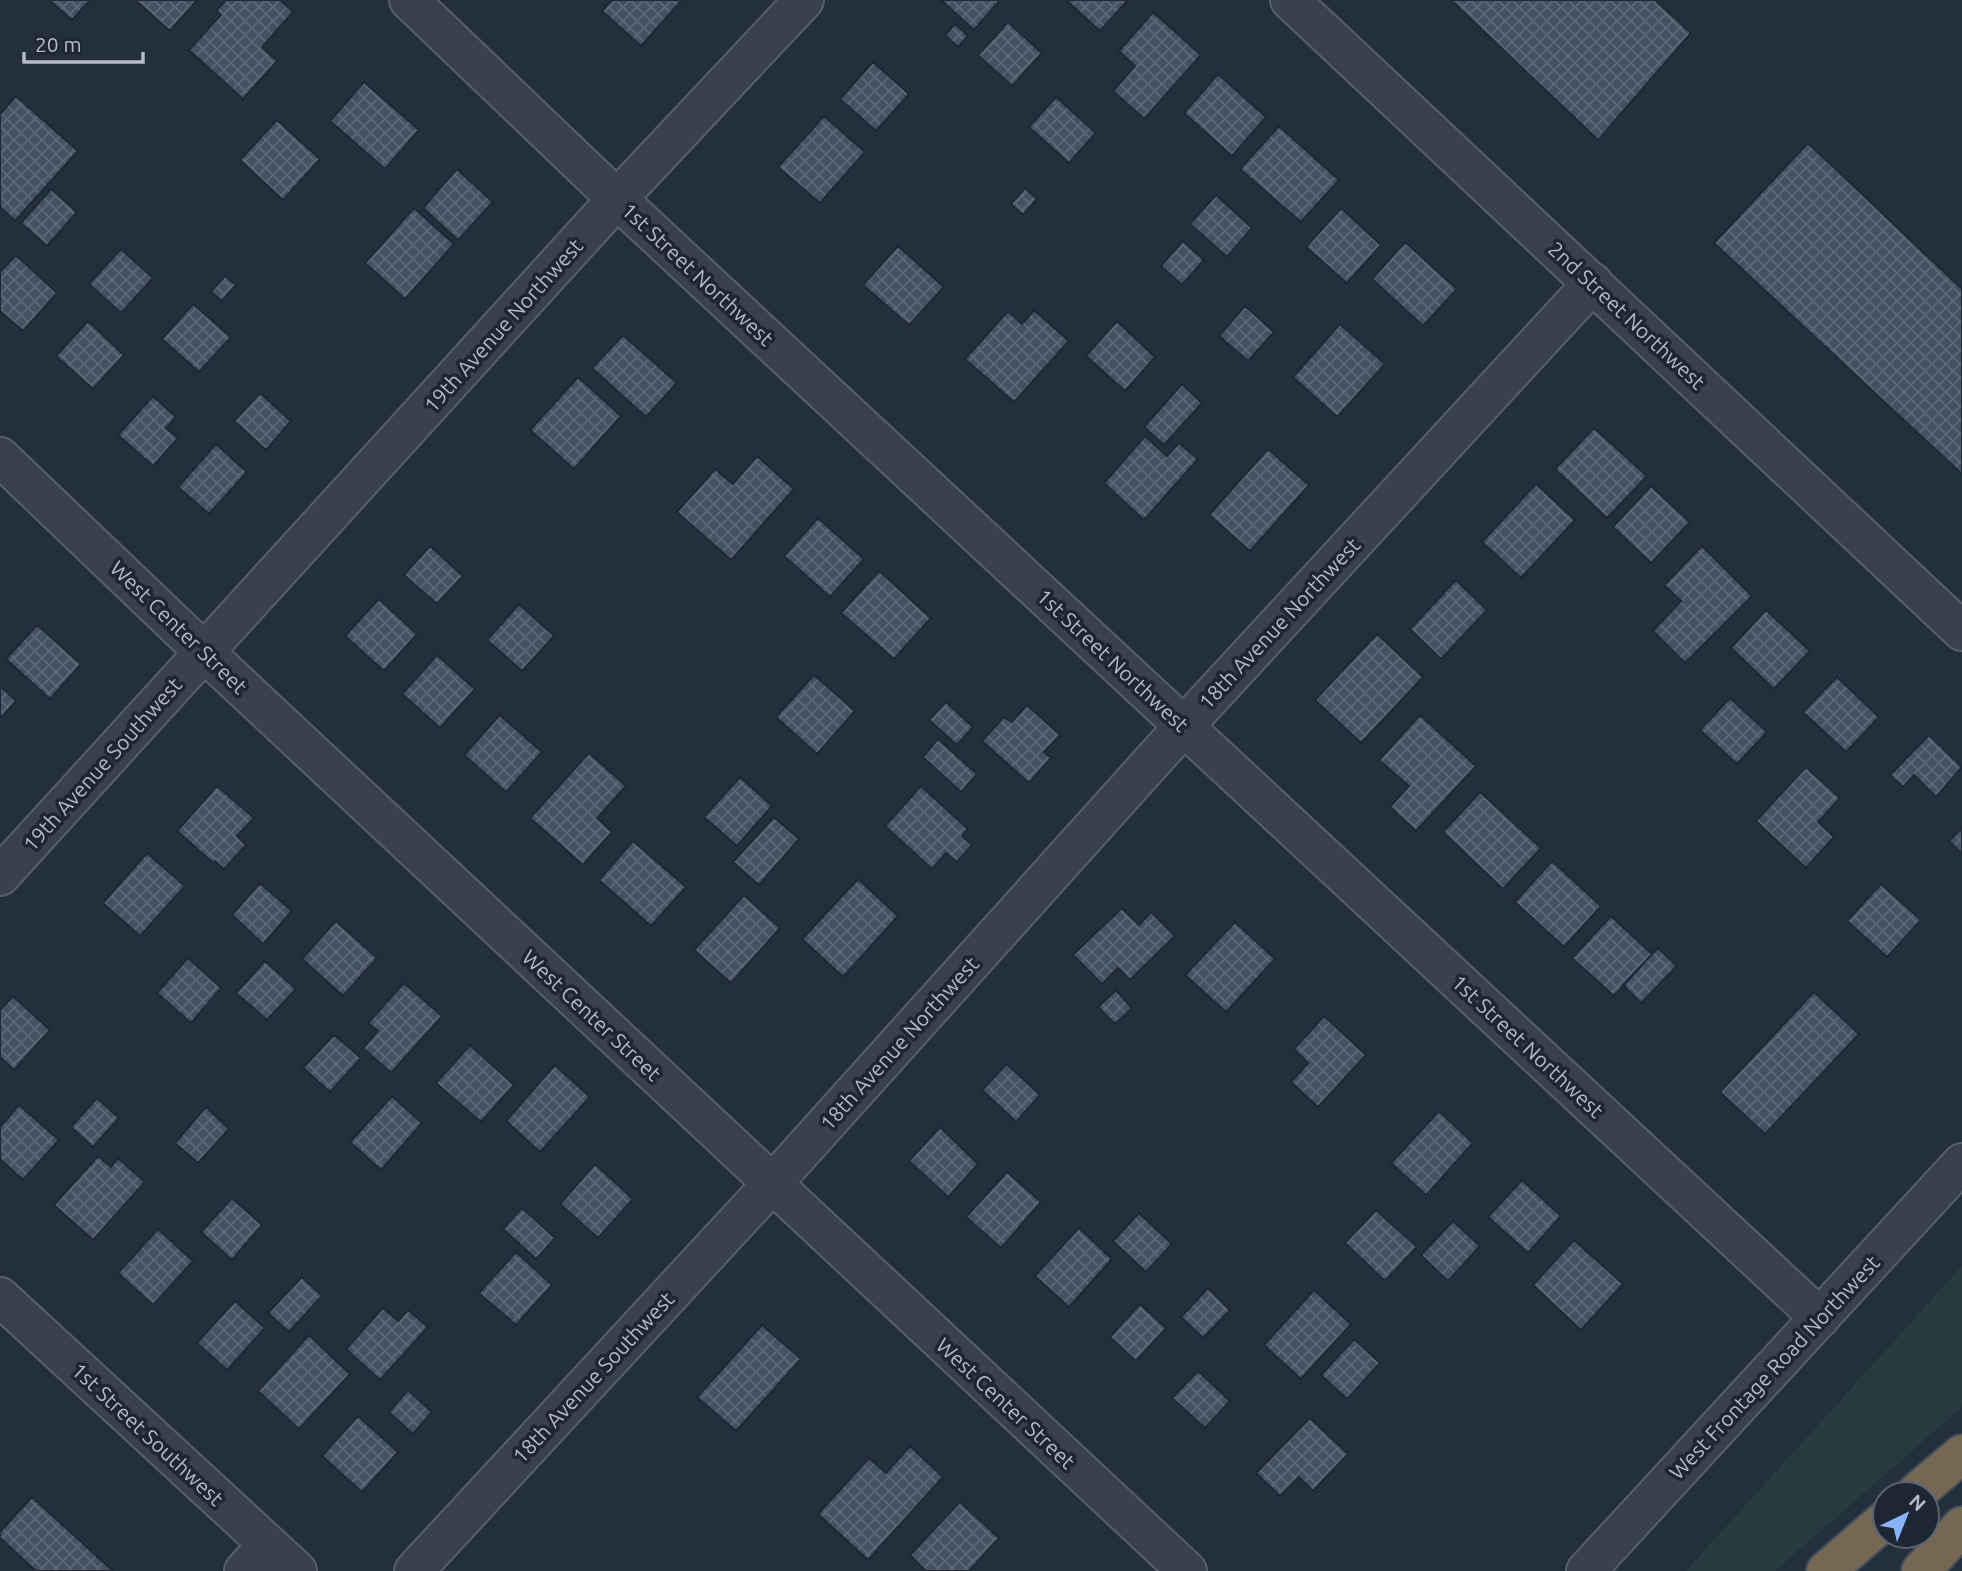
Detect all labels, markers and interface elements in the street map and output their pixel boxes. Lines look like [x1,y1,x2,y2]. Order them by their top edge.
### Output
scale bar [24,21,144,65]
text: 20 m [35,32,82,56]
street label: 1st Street Northwest [617,198,779,350]
street label: 19th Avenue Northwest [419,233,587,417]
street label: 2nd Street Northwest [1544,236,1710,394]
street label: 18th Avenue Northwest [1193,533,1365,713]
street label: West Center Street [106,556,252,698]
street label: 1st Street Northwest [1032,584,1194,736]
street label: 19th Avenue Southwest [18,672,186,856]
street label: West Center Street [518,945,666,1085]
street label: 18th Avenue Northwest [815,951,983,1135]
street label: 1st Street Northwest [1447,970,1609,1122]
street label: West Frontage Road Northwest [1664,1250,1884,1484]
street label: 18th Avenue Southwest [507,1287,679,1467]
street label: West Center Street [932,1333,1080,1473]
street label: 1st Street Southwest [67,1358,229,1510]
north arrow [1871,1480,1941,1550]
text: N [1905,1490,1930,1515]

